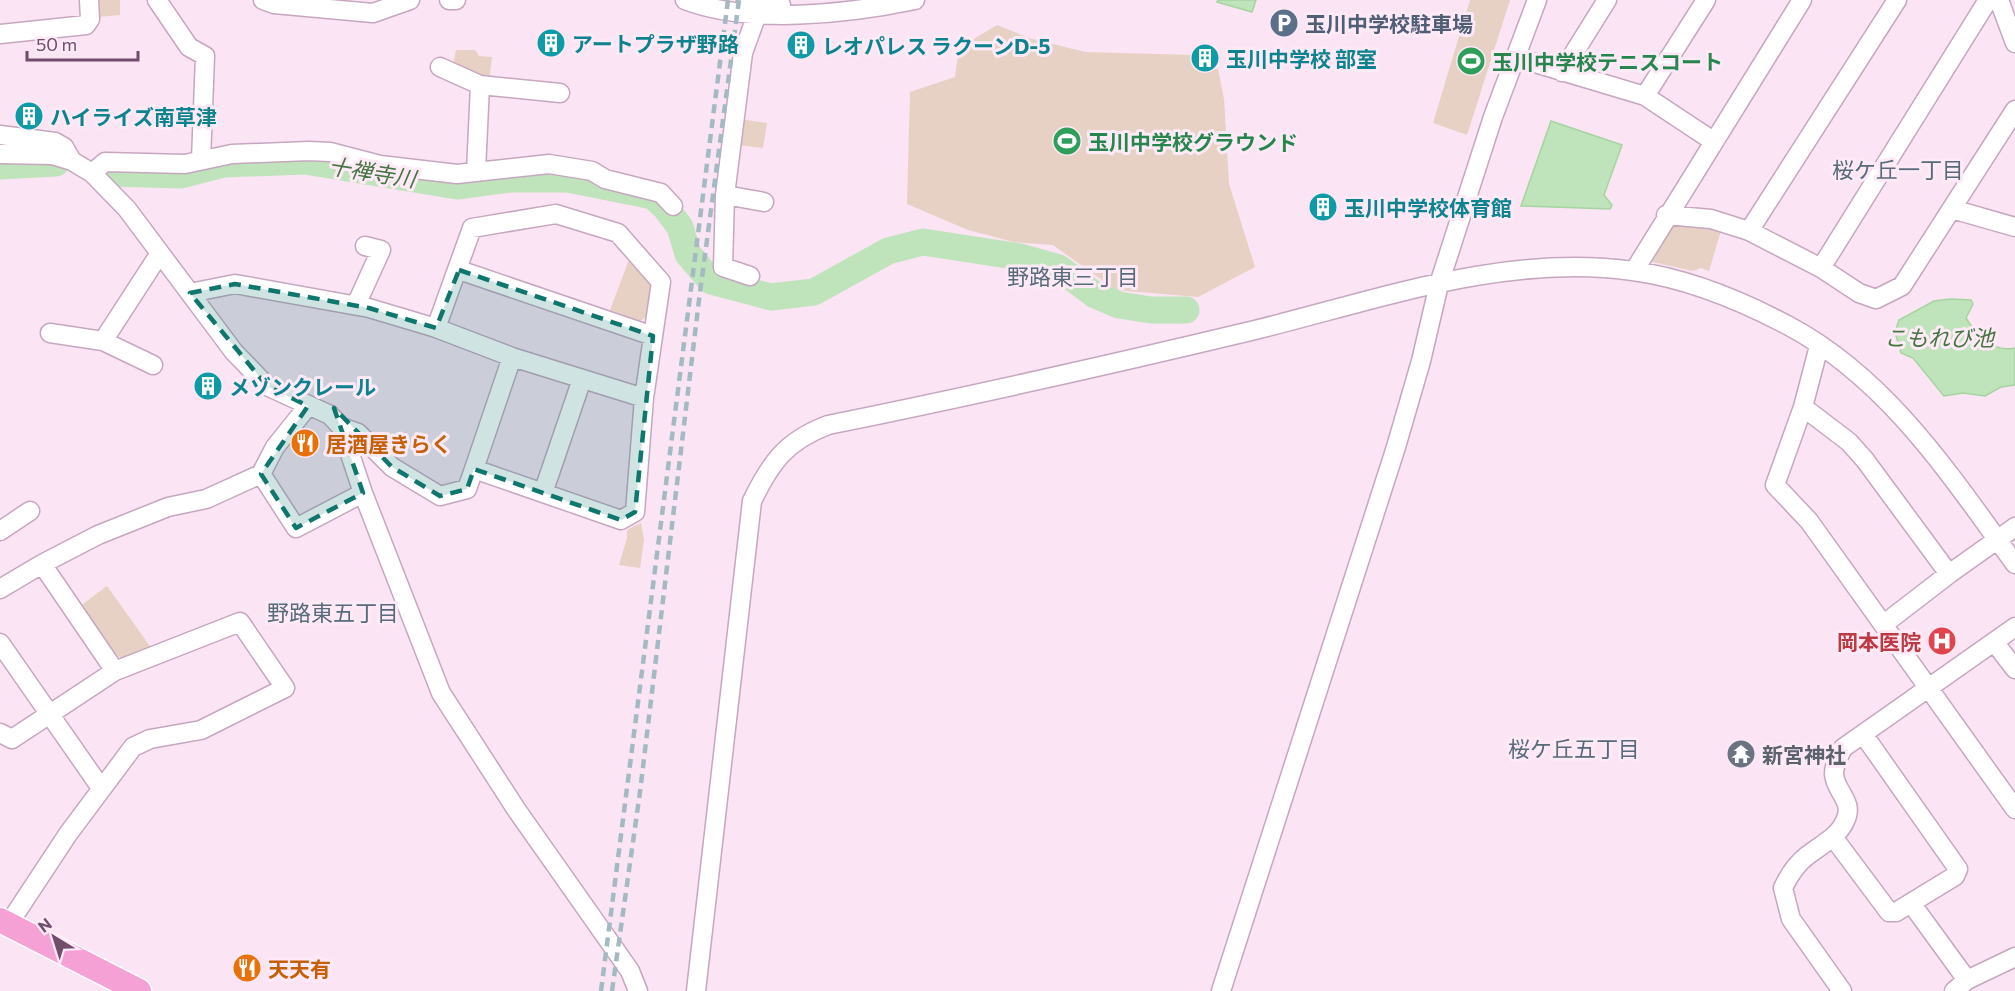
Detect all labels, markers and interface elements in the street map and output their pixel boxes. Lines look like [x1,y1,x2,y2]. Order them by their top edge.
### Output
parking icon: 玉川中学校駐車場 [1268,7,1300,39]
place label: 玉川中学校駐車場 [1305,11,1473,36]
scale bar [27,24,138,62]
building icon: アートプラザ野路 [535,27,567,59]
building icon: レオパレス ラクーンD-5 [785,29,817,61]
place label: アートプラザ野路 [572,31,739,56]
text: 50 m [36,33,77,55]
place label: レオパレス ラクーンD-5 [822,33,1051,58]
building icon: 玉川中学校 部室 [1189,42,1221,74]
sports icon: 玉川中学校テニスコート [1455,45,1487,77]
place label: 玉川中学校 部室 [1226,46,1377,71]
place label: 玉川中学校テニスコート [1492,49,1723,74]
building icon: ハイライズ南草津 [13,100,45,132]
place label: ハイライズ南草津 [50,104,217,129]
sports icon: 玉川中学校グラウンド [1051,125,1083,157]
place label: 玉川中学校グラウンド [1088,129,1298,154]
water label: 十禅寺川 [326,152,420,193]
district label: 桜ケ丘一丁目 [1832,156,1964,183]
building icon: 玉川中学校体育館 [1307,191,1339,223]
place label: 玉川中学校体育館 [1344,195,1512,220]
district label: 野路東三丁目 [1007,263,1139,290]
water label: こもれび池 [1884,324,1996,351]
building icon: メゾンクレール [192,370,224,402]
place label: メゾンクレール [229,374,376,399]
restaurant icon: 居酒屋きらく [289,427,321,459]
place label: 居酒屋きらく [326,431,452,456]
district label: 野路東五丁目 [267,599,399,626]
hospital icon: 岡本医院 [1926,625,1958,657]
place label: 岡本医院 [1837,629,1921,654]
district label: 桜ケ丘五丁目 [1508,735,1640,762]
temple icon: 新宮神社 [1725,738,1757,770]
place label: 新宮神社 [1762,742,1846,767]
north arrow [24,907,84,967]
text: N [34,914,55,936]
restaurant icon: 天天有 [231,952,263,984]
place label: 天天有 [268,956,331,981]

